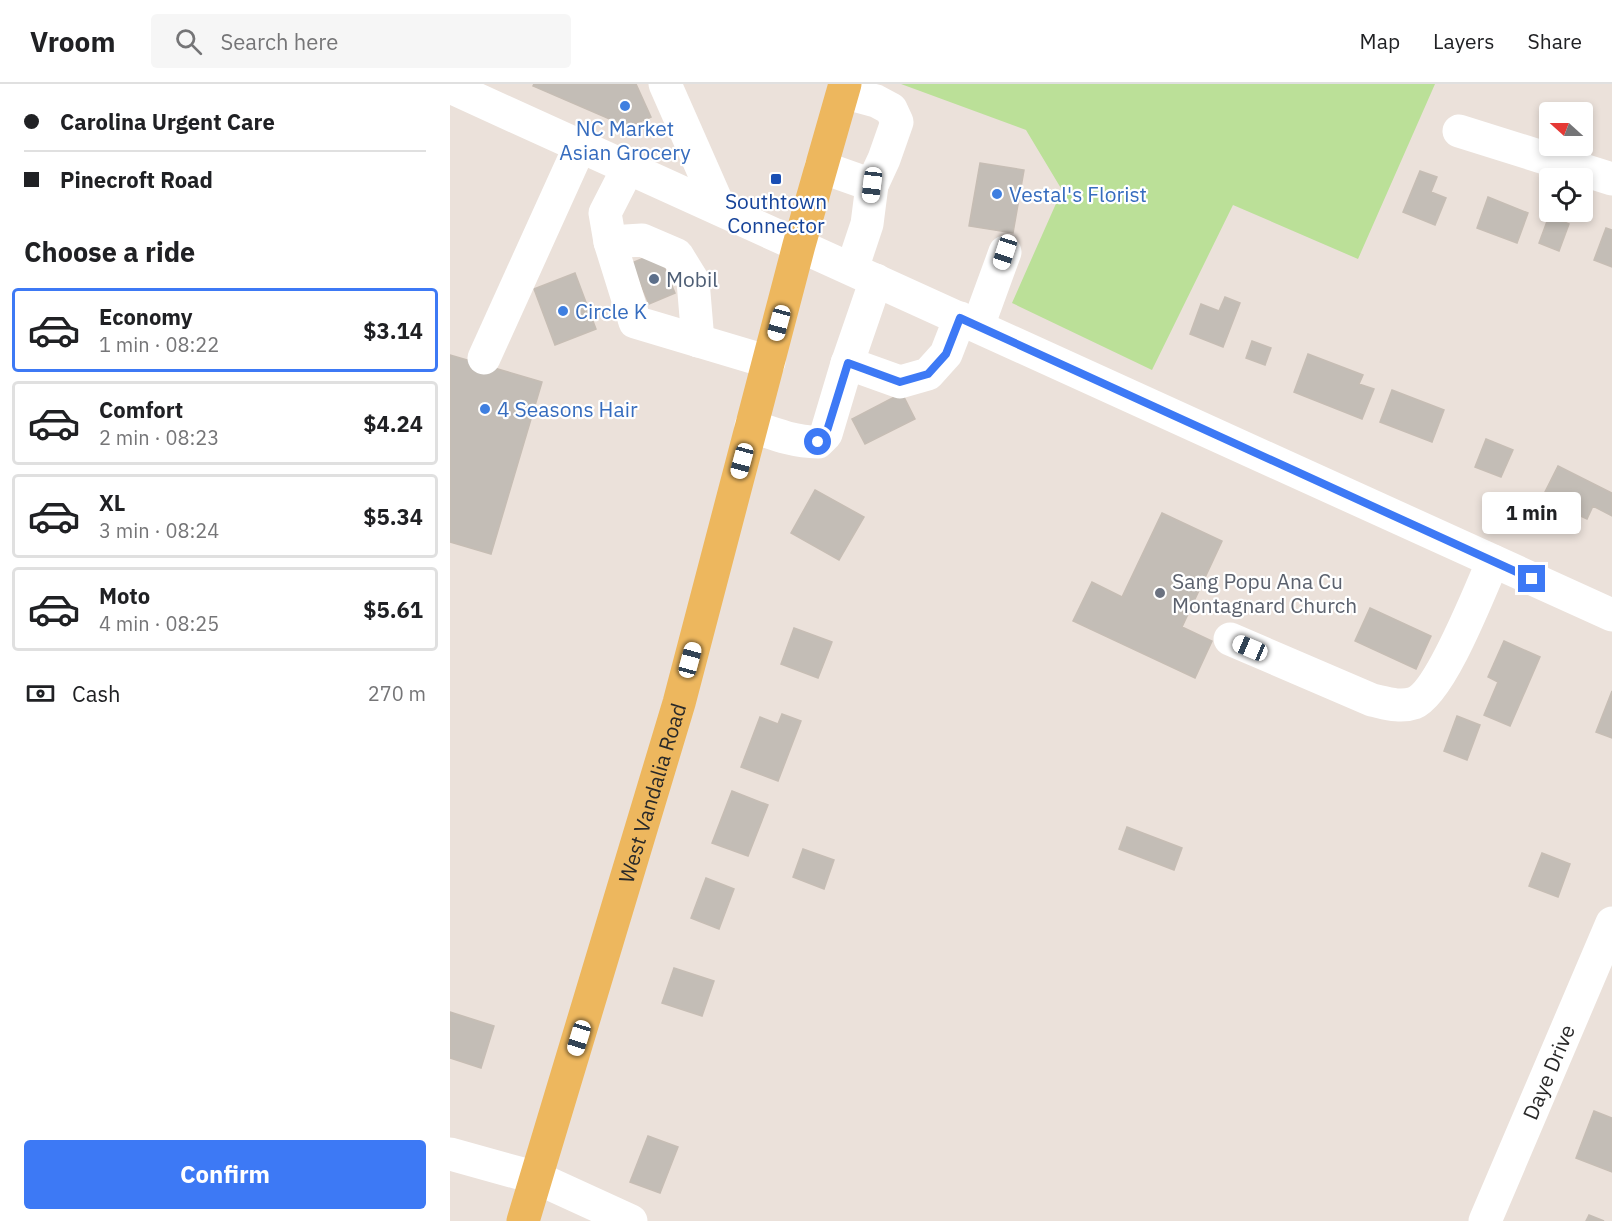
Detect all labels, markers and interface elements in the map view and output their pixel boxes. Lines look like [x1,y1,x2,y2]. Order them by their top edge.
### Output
search box [151,14,571,68]
text: Vroom [30,23,115,60]
icon: search [172,25,205,58]
text: Search here [220,27,338,56]
text: Map [1360,27,1400,55]
text: Layers [1433,27,1495,55]
text: Share [1528,27,1582,55]
marker: NC Market Asian Grocery [618,99,632,113]
north arrow [1539,102,1593,156]
map controls [1539,102,1593,222]
text: Carolina Urgent Care [60,107,275,136]
place label: NC Market Asian Grocery [559,114,691,166]
text: Pinecroft Road [60,165,213,194]
car [861,166,883,204]
button: locate [1539,168,1593,222]
marker: Southtown Connector [769,172,783,186]
place label: Vestal's Florist [1009,180,1147,208]
place label: Southtown Connector [725,187,827,239]
marker: Vestal's Florist [990,187,1004,201]
car [991,232,1019,272]
text: Choose a ride [24,234,195,269]
place label: Mobil [666,265,718,293]
marker: Mobil [647,272,661,286]
place label: Circle K [575,297,647,325]
text: Economy [99,302,193,331]
icon: car [27,303,81,357]
car [766,303,792,343]
marker: Circle K [556,304,570,318]
text: $3.14 [363,316,423,345]
text: 1 min · 08:22 [99,331,219,358]
text: Comfort [99,395,183,424]
place label: 4 Seasons Hair [497,395,638,423]
icon: car [27,396,81,450]
marker: 4 Seasons Hair [478,402,492,416]
text: $4.24 [363,409,423,438]
text: 2 min · 08:23 [99,424,219,451]
route start [804,428,831,455]
car [729,441,755,481]
text: XL [99,488,125,517]
icon: car [27,489,81,543]
callout: 1 min [1482,492,1582,534]
text: 1 min [1505,499,1558,526]
text: $5.34 [363,502,423,531]
text: 3 min · 08:24 [99,517,219,544]
route end [1518,565,1545,592]
place label: Sang Popu Ana Cu Montagnard Church [1172,567,1357,619]
text: Moto [99,581,150,610]
icon: car [27,582,81,636]
marker: Sang Popu Ana Cu Montagnard Church [1153,586,1167,600]
text: $5.61 [363,595,423,624]
text: 4 min · 08:25 [99,610,219,637]
car [1230,633,1270,663]
car [677,640,703,680]
icon: cash [24,677,57,710]
text: Cash [72,679,121,708]
text: 270 m [368,680,426,707]
street label: West Vandalia Road [612,700,692,886]
car [565,1018,593,1058]
street label: Daye Drive [1516,1020,1581,1124]
button: Confirm [24,1140,426,1209]

